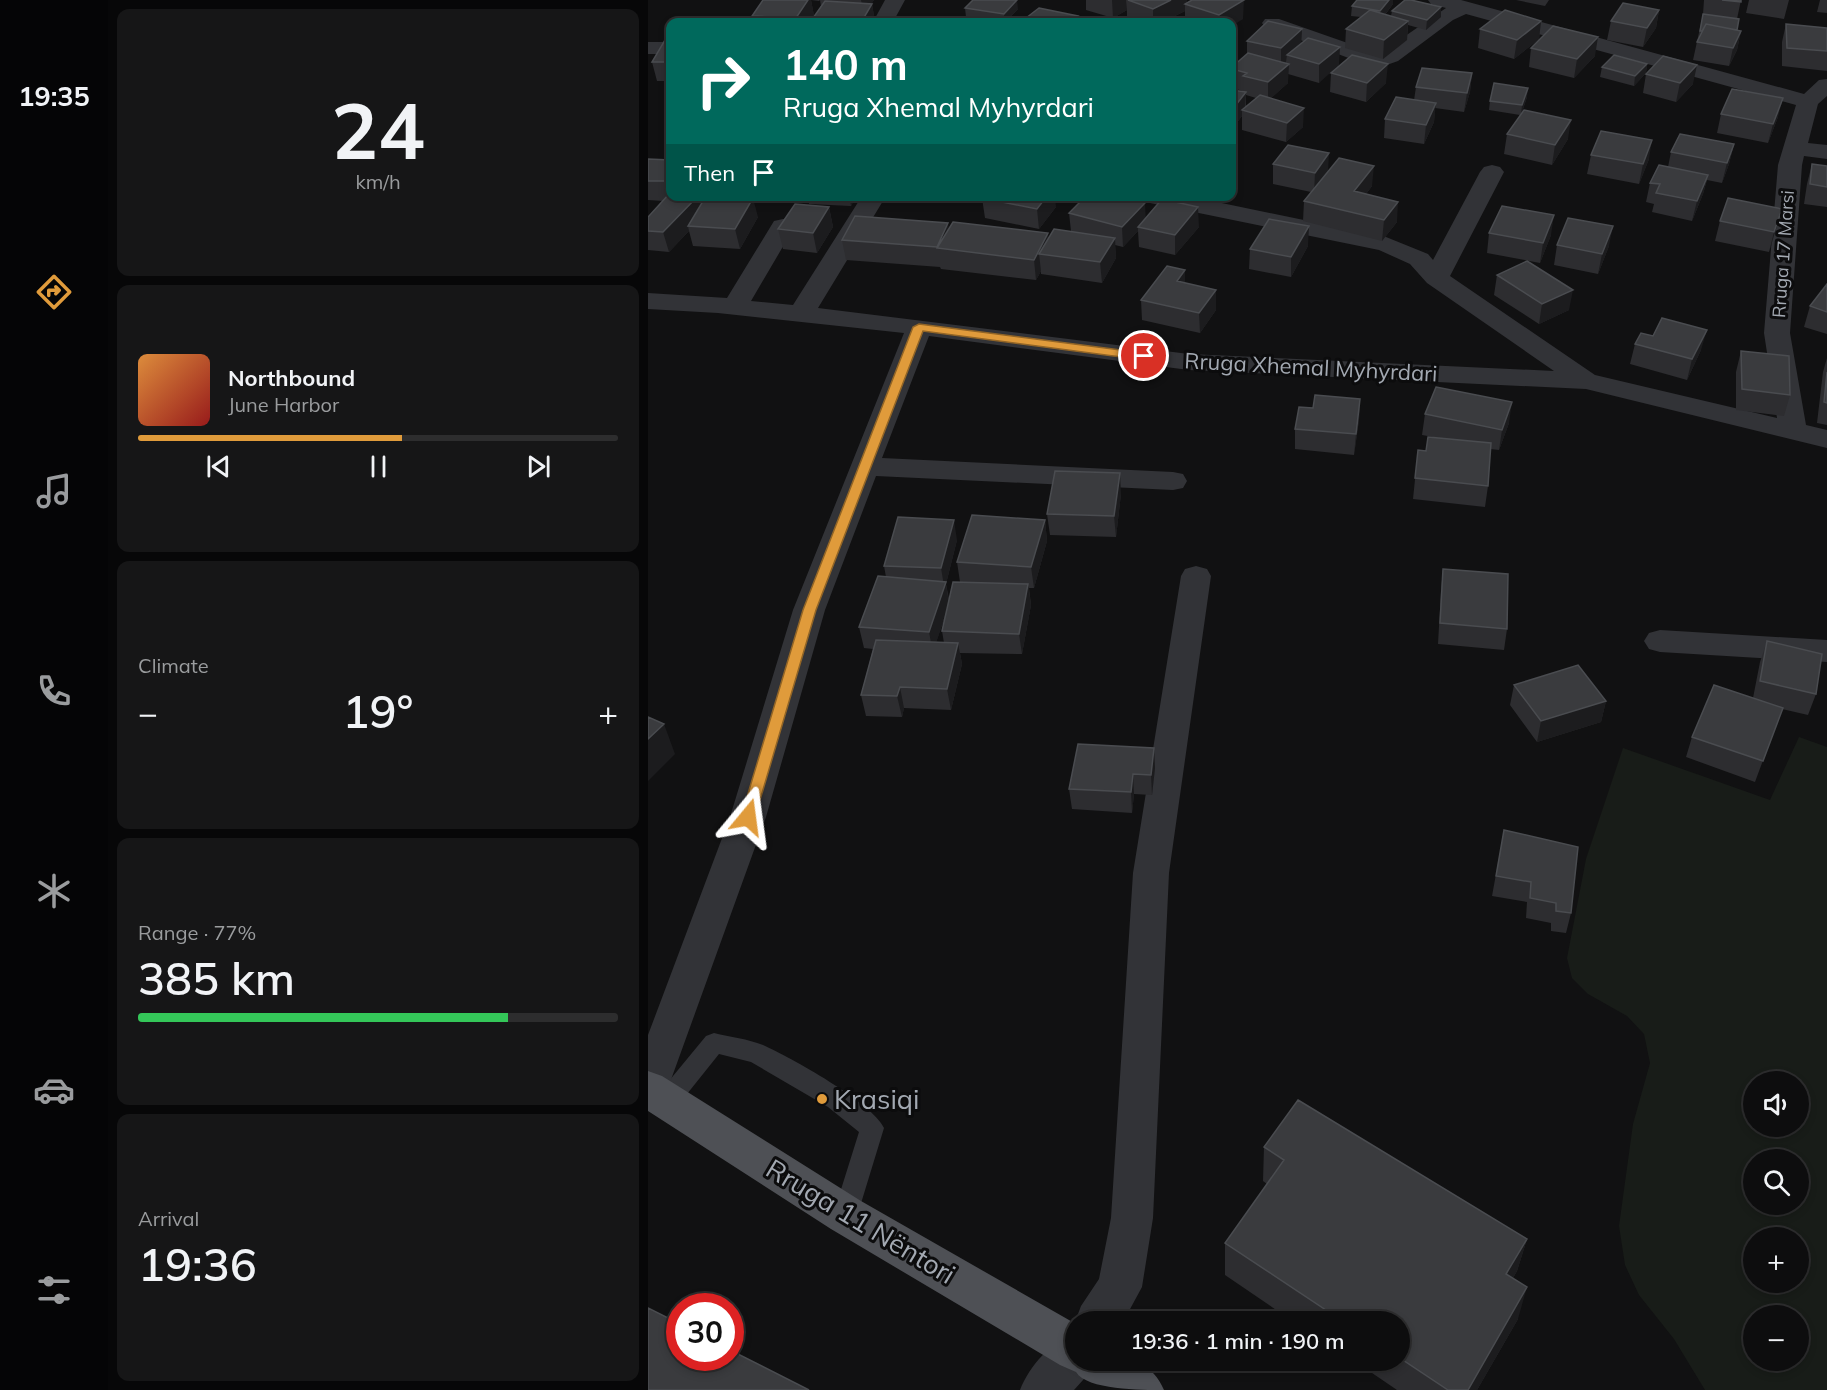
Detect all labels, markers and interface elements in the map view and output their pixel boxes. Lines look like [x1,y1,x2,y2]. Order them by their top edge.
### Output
text: 140 m [783,38,908,91]
icon: right [684,42,762,120]
text: 19:35 [18,79,90,113]
text: 24 [331,81,425,179]
text: Rruga Xhemal Myhyrdari [783,90,1094,124]
icon: arrive [747,156,780,189]
text: Then [684,159,735,187]
text: km/h [355,169,401,194]
street label: Rruga 17 Marsi [1767,189,1799,319]
icon: directions [33,271,75,313]
pin [1118,330,1169,381]
icon: arrive [1127,339,1160,372]
street label: Rruga Xhemal Myhyrdari [1184,346,1438,388]
text: Northbound [228,364,355,392]
text: June Harbor [228,392,339,417]
icon: previous [202,450,235,483]
icon: pause [362,450,395,483]
icon: next [522,450,555,483]
icon: music [33,470,75,512]
text: Climate [138,653,209,678]
icon: phone [33,670,75,712]
text: 19° [343,683,413,739]
text: − [138,692,158,733]
text: + [598,692,618,733]
position arrow [716,785,780,849]
icon: climate [33,870,75,912]
text: Range · 77% [138,920,256,945]
text: 385 km [138,950,295,1006]
icon: car [33,1069,75,1111]
map controls [1743,1071,1809,1371]
button: sound [1743,1071,1809,1137]
place label: Krasiqi [834,1082,919,1116]
marker: Krasiqi [815,1092,829,1106]
button: search [1743,1149,1809,1215]
street label: Rruga 11 Nëntori [760,1151,962,1291]
text: Arrival [138,1206,199,1231]
button: + [1743,1227,1809,1293]
text: 19:36 [138,1236,257,1292]
icon: filters [33,1269,75,1311]
speed limit sign: 30 [666,1293,744,1371]
button: − [1743,1305,1809,1371]
text: 19:36 · 1 min · 190 m [1130,1327,1345,1355]

